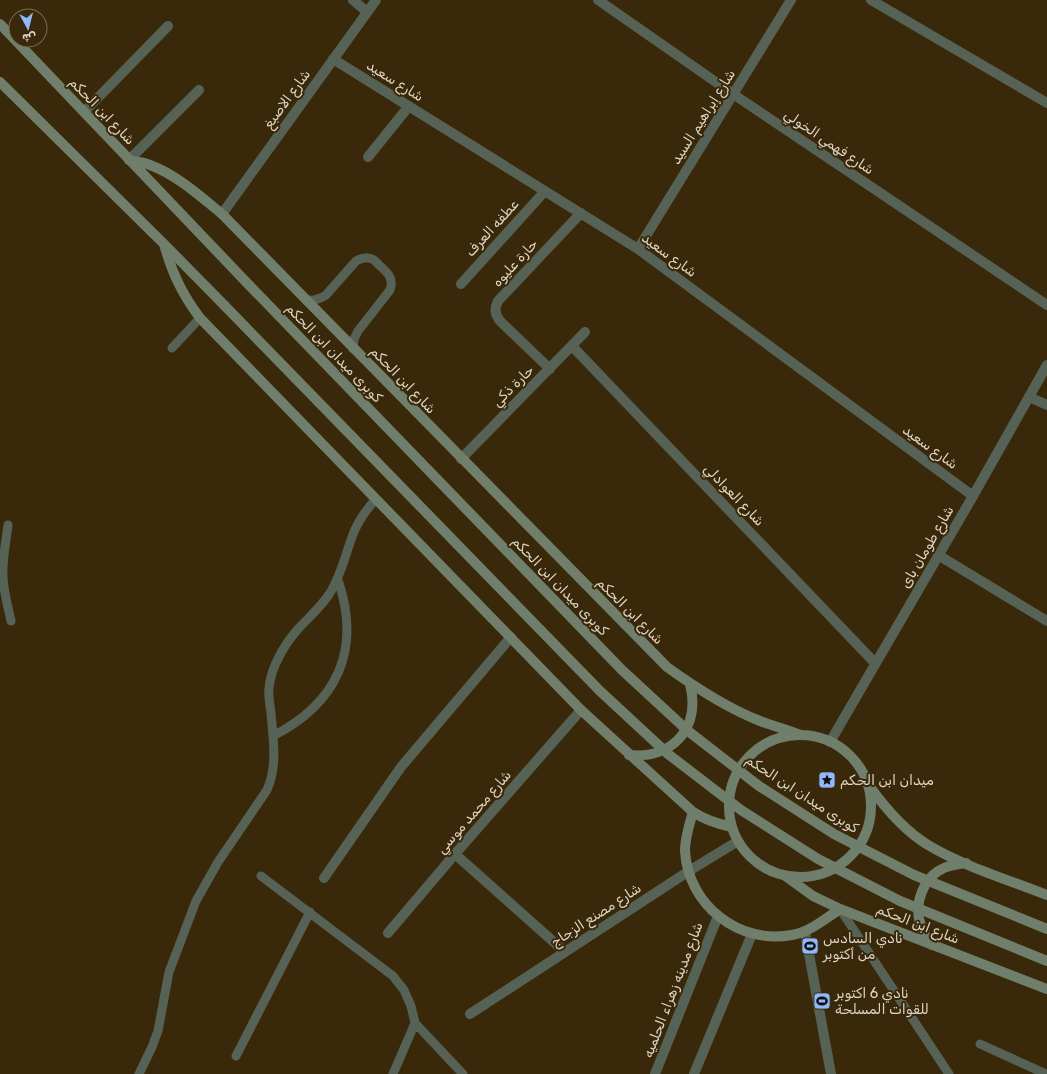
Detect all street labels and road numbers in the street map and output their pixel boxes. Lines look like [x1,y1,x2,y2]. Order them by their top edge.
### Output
street label: شارع سعيد [362,57,427,107]
street label: شارع الاصبغ [260,66,316,133]
street label: شارع إبراهيم السيد [667,66,741,169]
street label: شارع ابن الحكم [64,74,138,150]
street label: شارع فهمي الخولي [780,106,877,180]
street label: عطفه العرف [462,195,522,260]
street label: شارع سعيد [637,229,700,282]
street label: حارة عليوه [489,235,542,290]
street label: كوبرى ميدان ابن الحكم [282,300,386,407]
street label: شارع ابن الحكم [365,343,439,419]
street label: حارة ذكي [489,361,539,412]
street label: شارع سعيد [898,421,961,474]
street label: شارع العوادلي [699,460,768,531]
street label: شارع طومان باى [897,503,959,592]
street label: كوبرى ميدان ابن الحكم [508,533,612,640]
street label: شارع ابن الحكم [592,574,667,649]
street label: كوبرى ميدان ابن الحكم [742,751,862,837]
street label: شارع محمد موسي [433,767,516,859]
street label: شارع مصنع الزجاج [548,879,645,952]
street label: شارع ابن الحكم [873,900,962,949]
street label: شارع مدينه زهراء الحلميه [639,920,709,1061]

